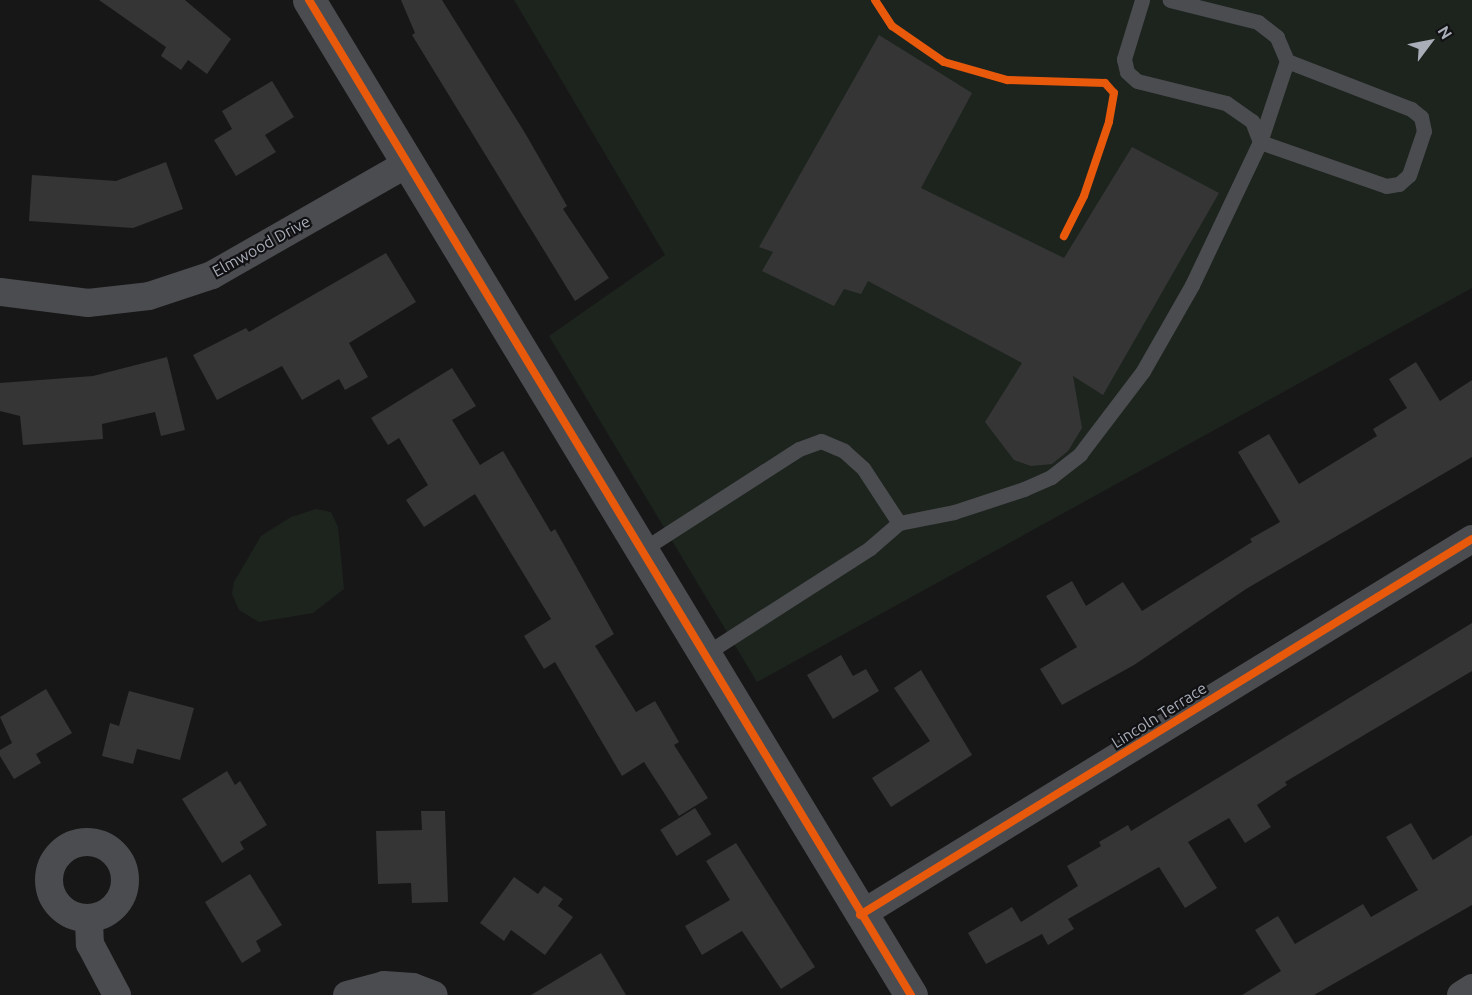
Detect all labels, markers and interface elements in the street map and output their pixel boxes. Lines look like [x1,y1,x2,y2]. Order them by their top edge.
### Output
north arrow [1400,12,1460,72]
text: N [1434,23,1456,42]
street label: Elmwood Drive [209,211,313,281]
street label: Lincoln Terrace [1108,678,1210,752]

